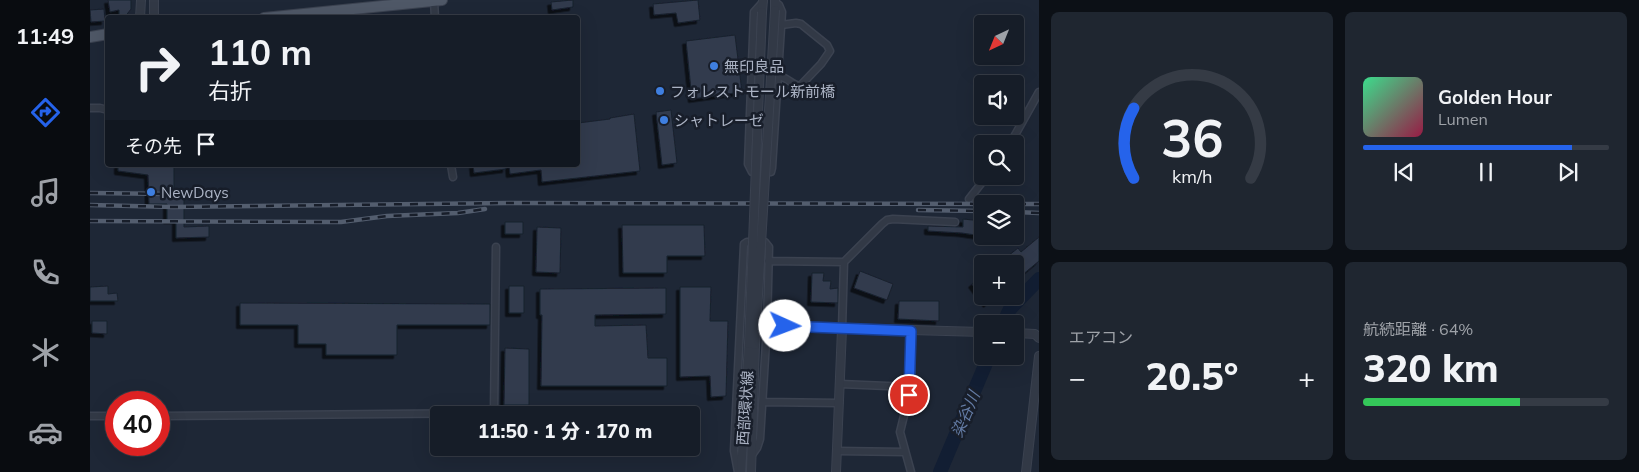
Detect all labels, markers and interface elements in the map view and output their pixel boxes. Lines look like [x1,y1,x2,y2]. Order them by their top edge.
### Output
north arrow [974,15,1024,65]
map controls [974,15,1024,365]
text: 11:49 [16,22,74,50]
text: 110 m [208,30,312,74]
icon: right [125,35,190,100]
place label: 無印良品 [724,57,784,76]
marker: 無印良品 [708,60,720,72]
button: sound [974,75,1024,125]
text: 右折 [208,77,252,105]
place label: フォレストモール新前橋 [670,82,835,101]
marker: フォレストモール新前橋 [654,85,666,97]
text: Golden Hour [1438,85,1552,109]
icon: directions [28,95,63,130]
text: 36 [1161,105,1223,170]
text: Lumen [1438,109,1488,129]
place label: シャトレーゼ [674,111,764,130]
marker: シャトレーゼ [658,114,670,126]
icon: arrive [192,130,220,158]
text: その先 [125,134,182,158]
button: search [974,135,1024,185]
icon: previous [1390,158,1418,186]
icon: pause [1472,158,1500,186]
icon: next [1554,158,1582,186]
text: km/h [1172,165,1212,187]
icon: music [28,175,63,210]
place label: NewDays [161,183,229,202]
marker: NewDays [145,186,157,198]
button: layers [974,195,1024,245]
icon: phone [28,255,63,290]
button: + [974,255,1024,305]
position arrow [758,299,810,351]
button: − [974,315,1024,365]
text: 航続距離 · 64% [1363,319,1473,339]
text: エアコン [1069,327,1133,347]
icon: climate [28,335,63,370]
text: 320 km [1363,344,1499,392]
text: 20.5° [1146,352,1238,400]
text: − [1069,360,1086,395]
text: + [1298,360,1315,395]
street label: 西部環状線 [733,370,757,446]
pin [888,374,930,416]
icon: arrive [895,381,923,409]
water label: 染谷川 [946,386,984,440]
speed limit sign: 40 [105,391,170,456]
icon: car [28,415,63,450]
text: 11:50 · 1 分 · 170 m [478,419,652,443]

